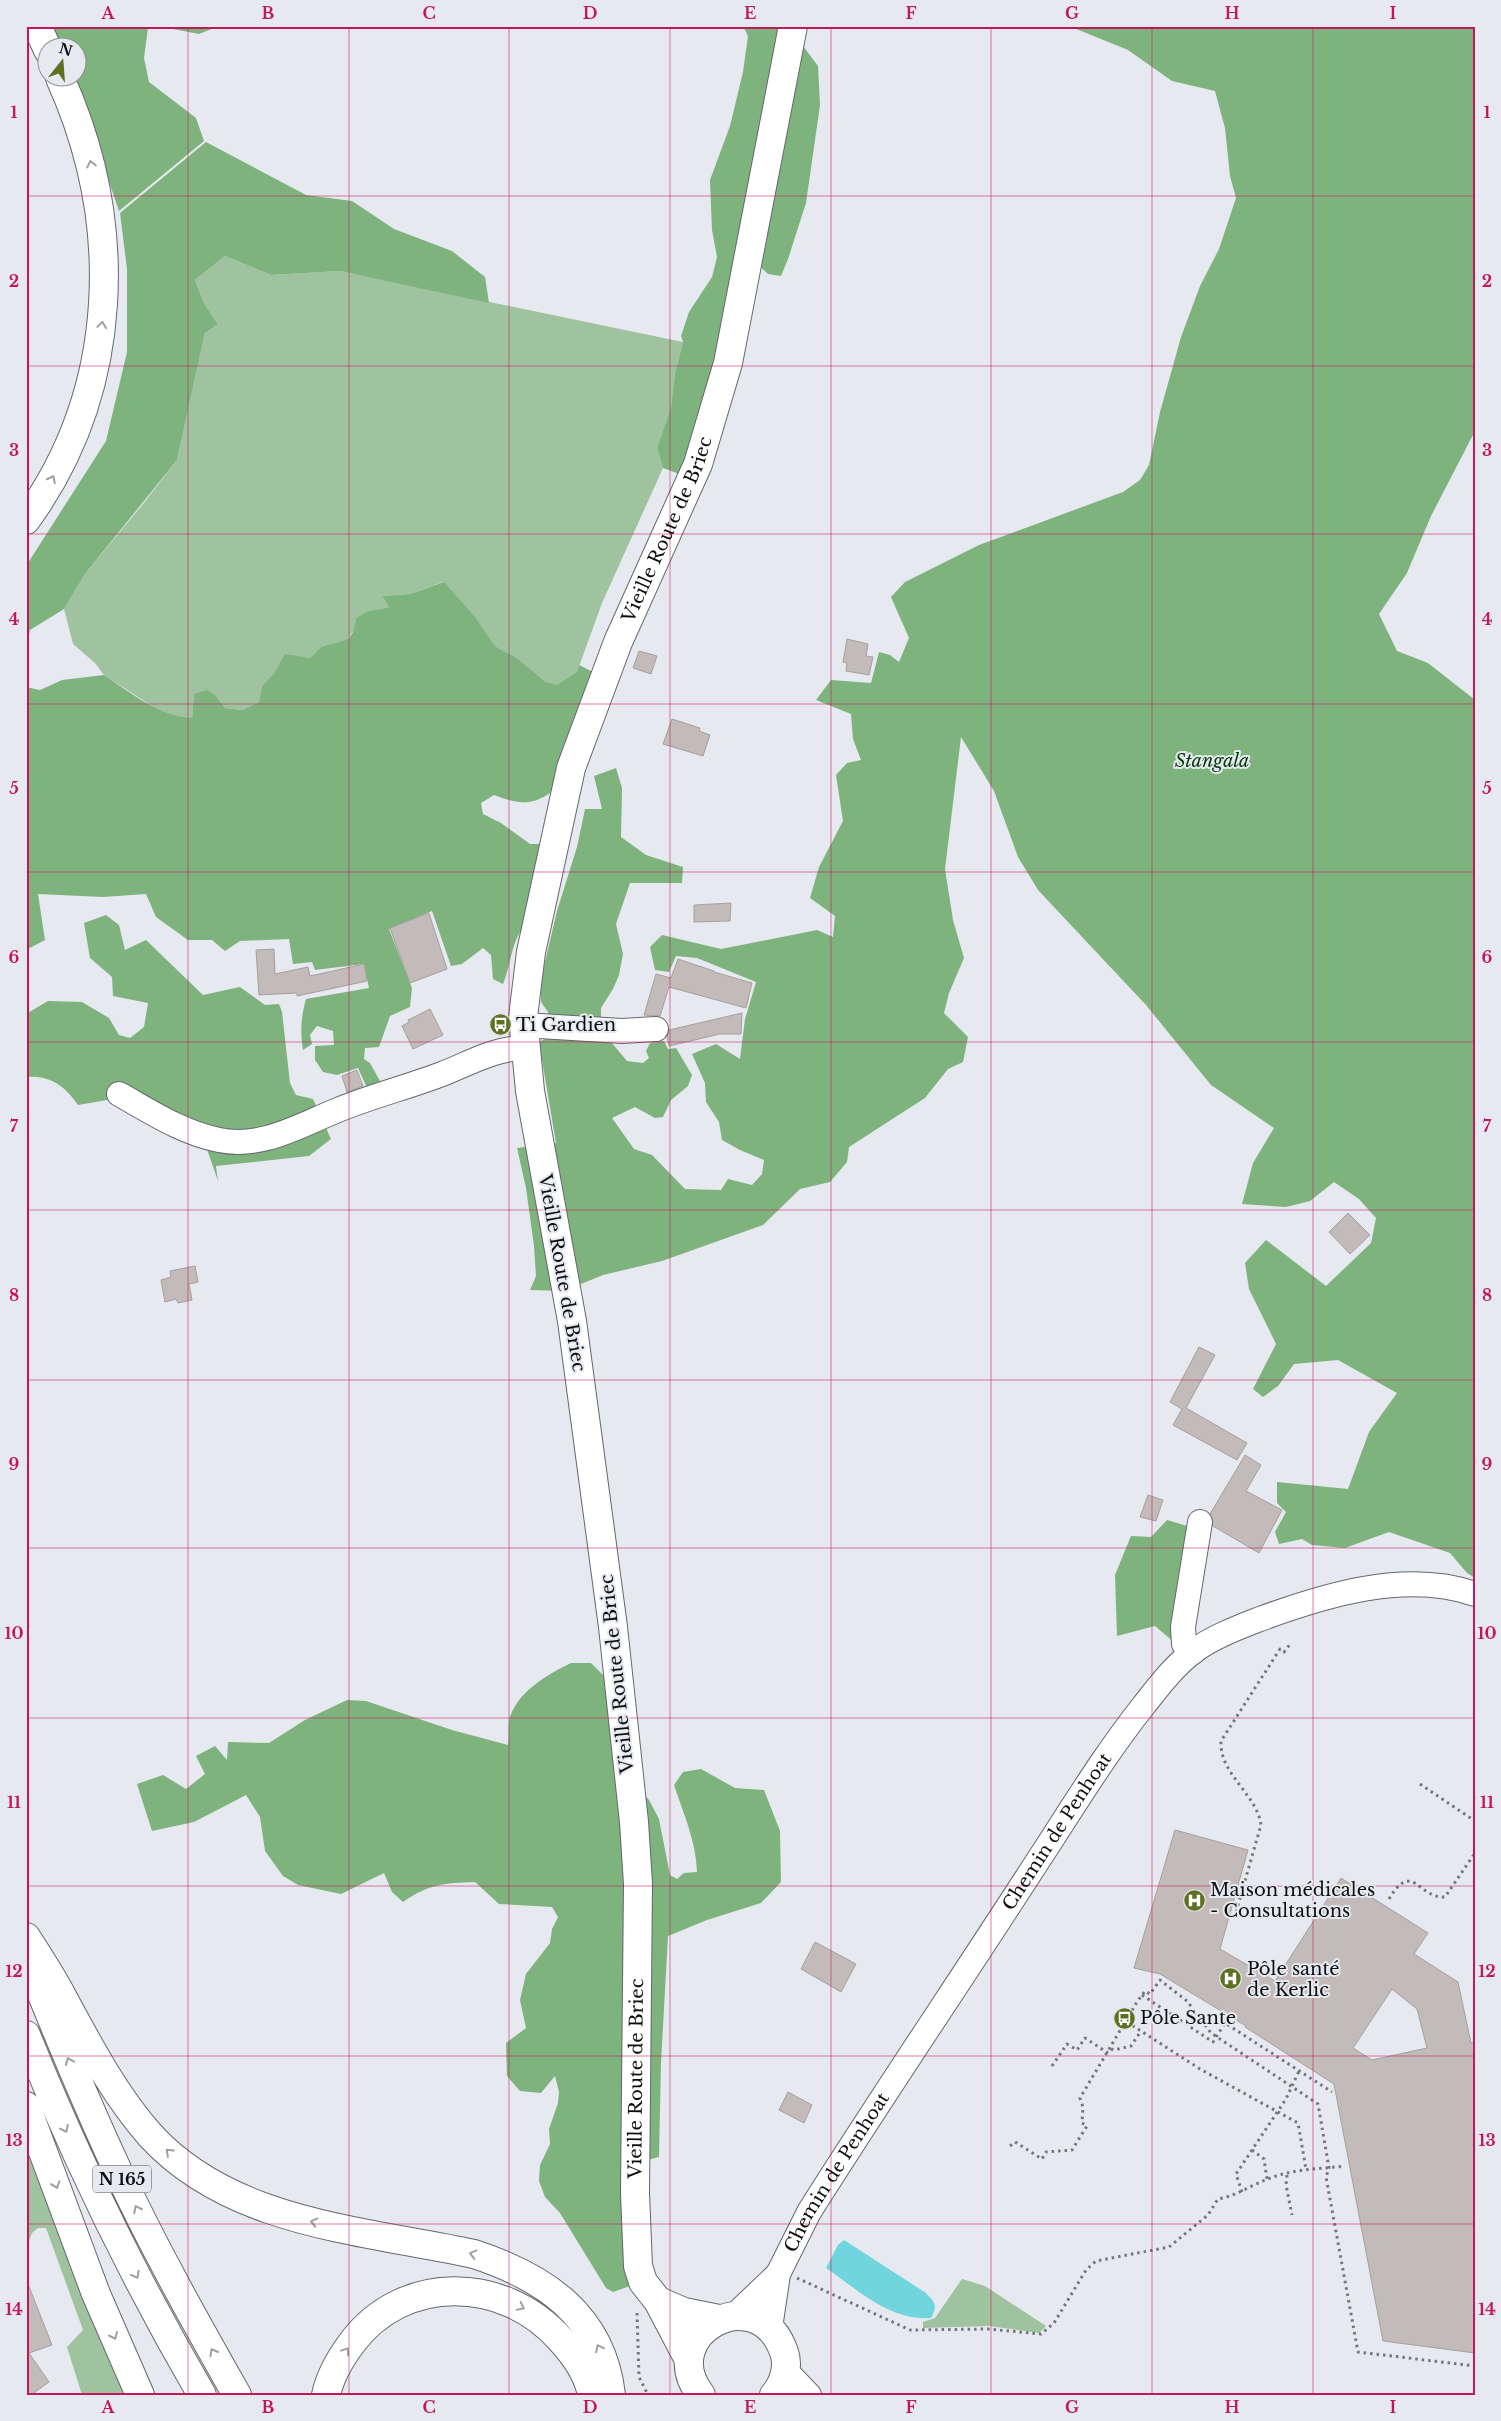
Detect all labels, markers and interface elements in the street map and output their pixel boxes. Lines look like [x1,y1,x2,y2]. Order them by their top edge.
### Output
text: A [101,3,116,23]
text: B [262,3,275,23]
text: C [422,3,436,23]
text: D [583,3,597,23]
text: E [744,3,756,23]
text: F [905,3,917,23]
text: G [1065,3,1079,23]
text: H [1224,3,1240,23]
text: I [1390,3,1397,23]
north arrow [38,38,88,88]
text: N [57,39,75,60]
text: 1 [11,102,18,122]
text: 1 [1484,102,1491,122]
one-way arrow [86,159,97,168]
text: 2 [9,271,19,291]
text: 2 [1482,271,1492,291]
one-way arrow [96,321,107,329]
street label: Vieille Route de Briec [617,434,717,627]
text: 3 [9,440,19,460]
text: 3 [1482,440,1492,460]
one-way arrow [46,475,56,484]
text: 4 [9,609,19,629]
text: 4 [1482,609,1492,629]
park label: Stangala [1175,750,1249,772]
text: 5 [9,778,19,798]
text: 5 [1482,778,1492,798]
text: 6 [9,947,20,967]
text: 6 [1482,947,1493,967]
bus stop icon: Ti Gardien [488,1013,512,1037]
place label: Ti Gardien [516,1014,616,1036]
text: 7 [10,1116,19,1136]
text: 7 [1483,1116,1492,1136]
street label: Vieille Route de Briec [534,1172,590,1374]
text: 8 [9,1285,19,1305]
text: 8 [1482,1285,1492,1305]
text: 9 [9,1454,20,1474]
text: 9 [1482,1454,1493,1474]
street label: Vieille Route de Briec [596,1573,638,1776]
text: 10 [4,1623,24,1643]
text: 10 [1477,1623,1497,1643]
street label: Chemin de Penhoat [998,1748,1116,1914]
text: 11 [7,1792,21,1812]
text: 11 [1480,1792,1494,1812]
place label: Maison médicales - Consultations [1210,1879,1375,1922]
hospital icon: Maison médicales - Consultations [1182,1888,1206,1912]
place label: Pôle santé de Kerlic [1247,1958,1340,2001]
text: 12 [5,1961,23,1981]
text: 12 [1478,1961,1496,1981]
hospital icon: Pôle santé de Kerlic [1219,1967,1243,1991]
street label: Vieille Route de Briec [624,1978,648,2180]
bus stop icon: Pôle Sante [1112,2006,1136,2030]
place label: Pôle Sante [1140,2007,1236,2029]
one-way arrow [65,2057,75,2066]
street label: Chemin de Penhoat [780,2088,894,2256]
one-way arrow [59,2124,70,2133]
text: 13 [5,2130,23,2150]
text: 13 [1478,2130,1496,2150]
one-way arrow [166,2149,175,2158]
road number: N 165 [93,2166,151,2192]
one-way arrow [50,2180,60,2189]
one-way arrow [133,2205,143,2214]
one-way arrow [309,2217,318,2228]
one-way arrow [469,2249,478,2260]
one-way arrow [130,2269,140,2278]
text: 14 [5,2299,23,2319]
text: 14 [1478,2299,1496,2319]
one-way arrow [515,2300,524,2310]
one-way arrow [108,2331,119,2340]
one-way arrow [595,2344,605,2353]
one-way arrow [340,2347,349,2357]
one-way arrow [209,2349,219,2358]
text: A [101,2397,116,2417]
text: B [262,2397,275,2417]
text: C [422,2397,436,2417]
text: D [583,2397,597,2417]
text: E [744,2397,756,2417]
text: F [905,2397,917,2417]
text: G [1065,2397,1079,2417]
text: H [1224,2397,1240,2417]
text: I [1390,2397,1397,2417]

